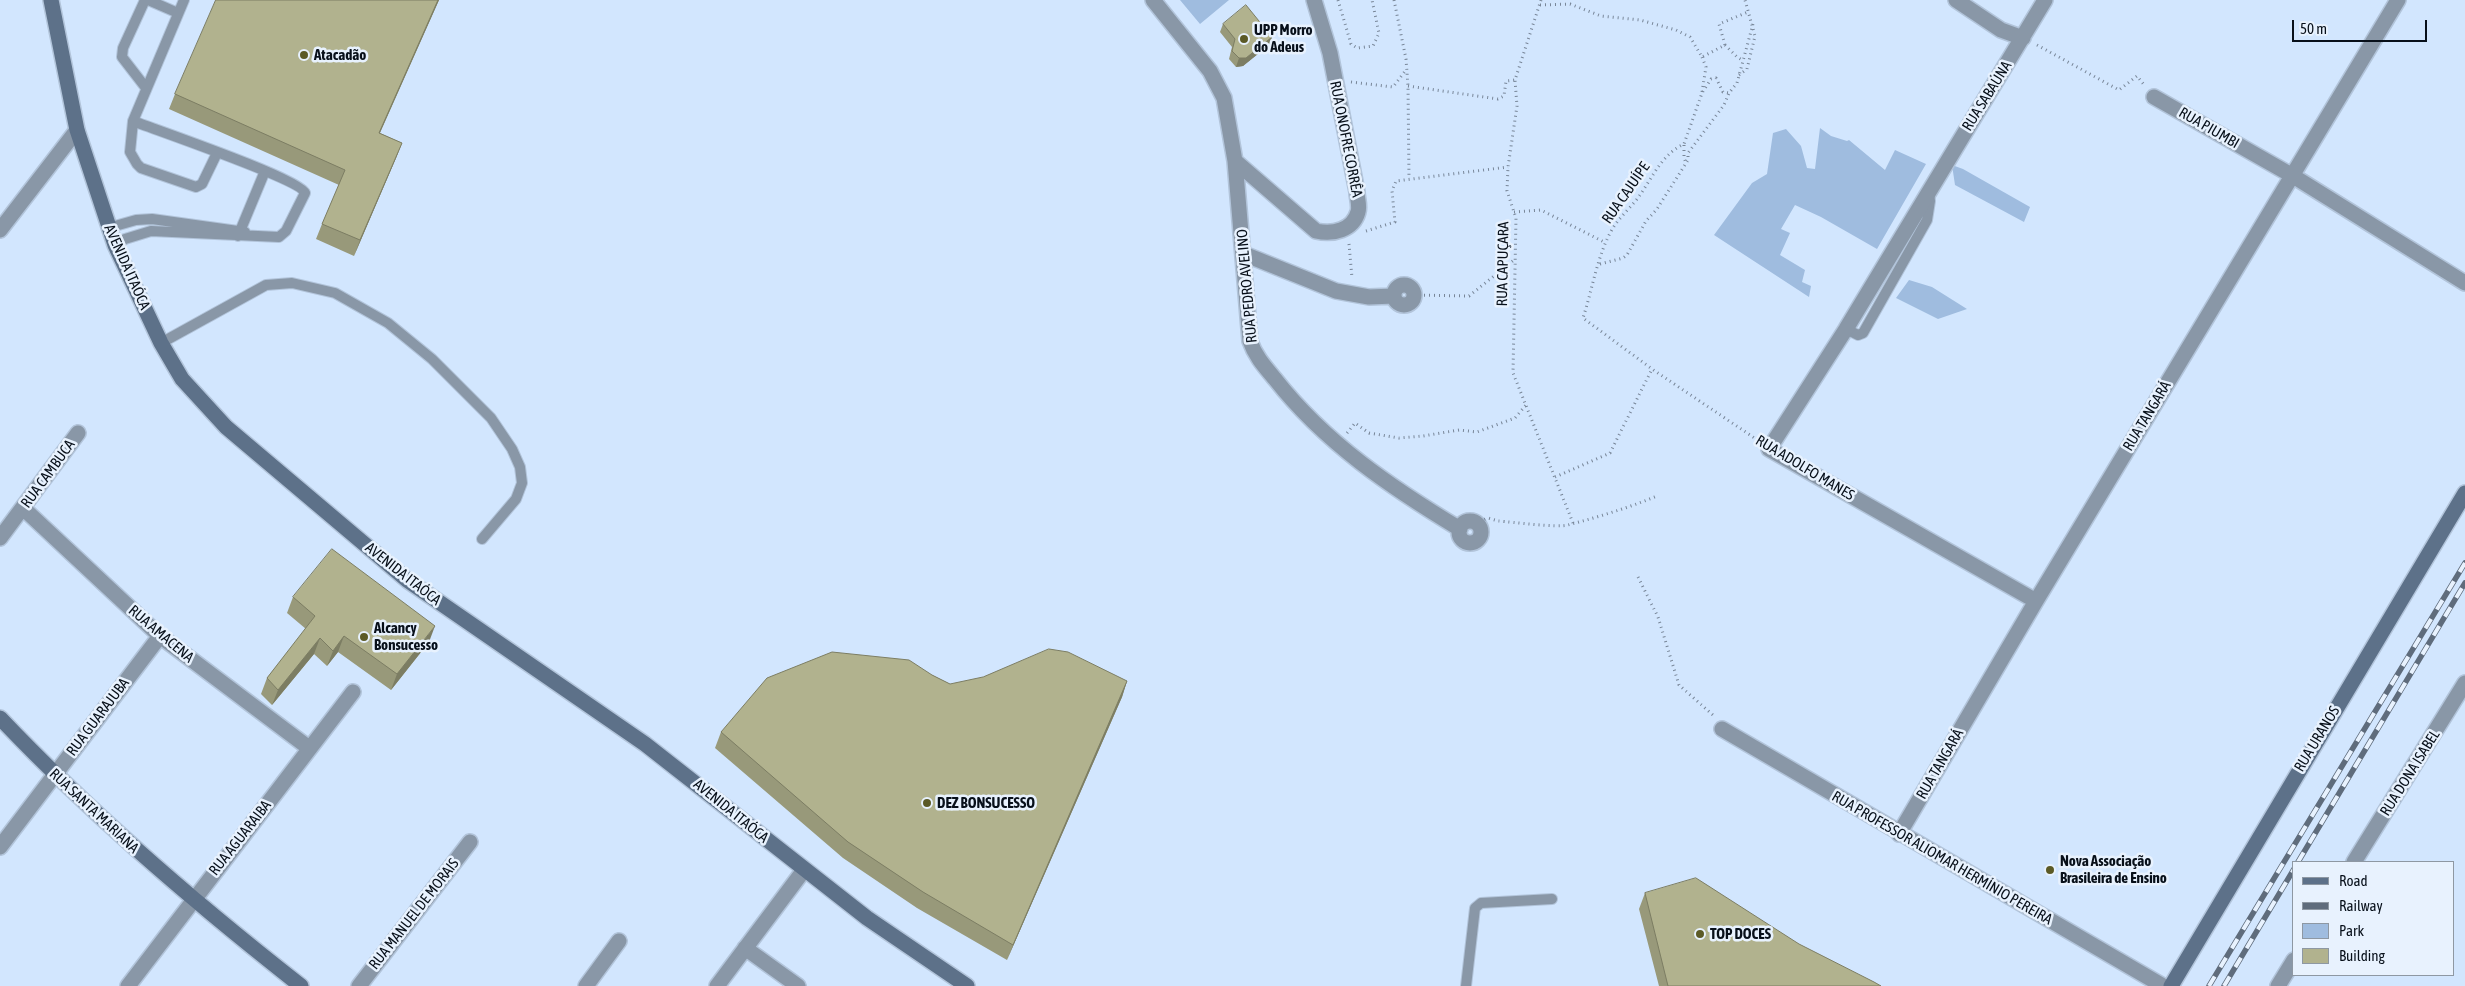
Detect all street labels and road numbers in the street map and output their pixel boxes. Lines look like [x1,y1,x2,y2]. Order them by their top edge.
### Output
street label: RUA SABAÚNA [1958,58,2016,134]
street label: RUA ONOFRE CORRÊA [1326,79,1366,199]
street label: RUA PIUMBI [2176,104,2242,152]
street label: RUA CAJUÍPE [1598,159,1654,227]
street label: RUA CAPUÇARA [1493,221,1513,307]
street label: AVENIDA ITAÓCA [100,222,154,312]
street label: RUA PEDRO AVELINO [1233,228,1261,344]
street label: RUA TANGARÁ [2119,378,2175,454]
street label: RUA ADOLFO MANES [1752,431,1858,505]
street label: RUA CAMBUCA [17,436,79,512]
street label: AVENIDA ITAÓCA [361,539,445,609]
street label: RUA AMACENA [125,601,197,667]
street label: RUA GUARAJUBA [63,675,133,759]
street label: RUA URANOS [2290,703,2344,775]
street label: RUA TANGARÁ [1913,726,1967,802]
street label: RUA DONA ISABEL [2376,727,2444,819]
street label: RUA SANTA MARIANA [45,765,143,857]
street label: AVENIDA ITAÓCA [690,775,772,847]
street label: RUA PROFESSOR ALIOMAR HERMÍNIO PEREIRA [1829,787,2055,929]
street label: RUA AGUARAIBA [205,797,275,879]
street label: RUA MANUEL DE MORAIS [365,855,463,973]

